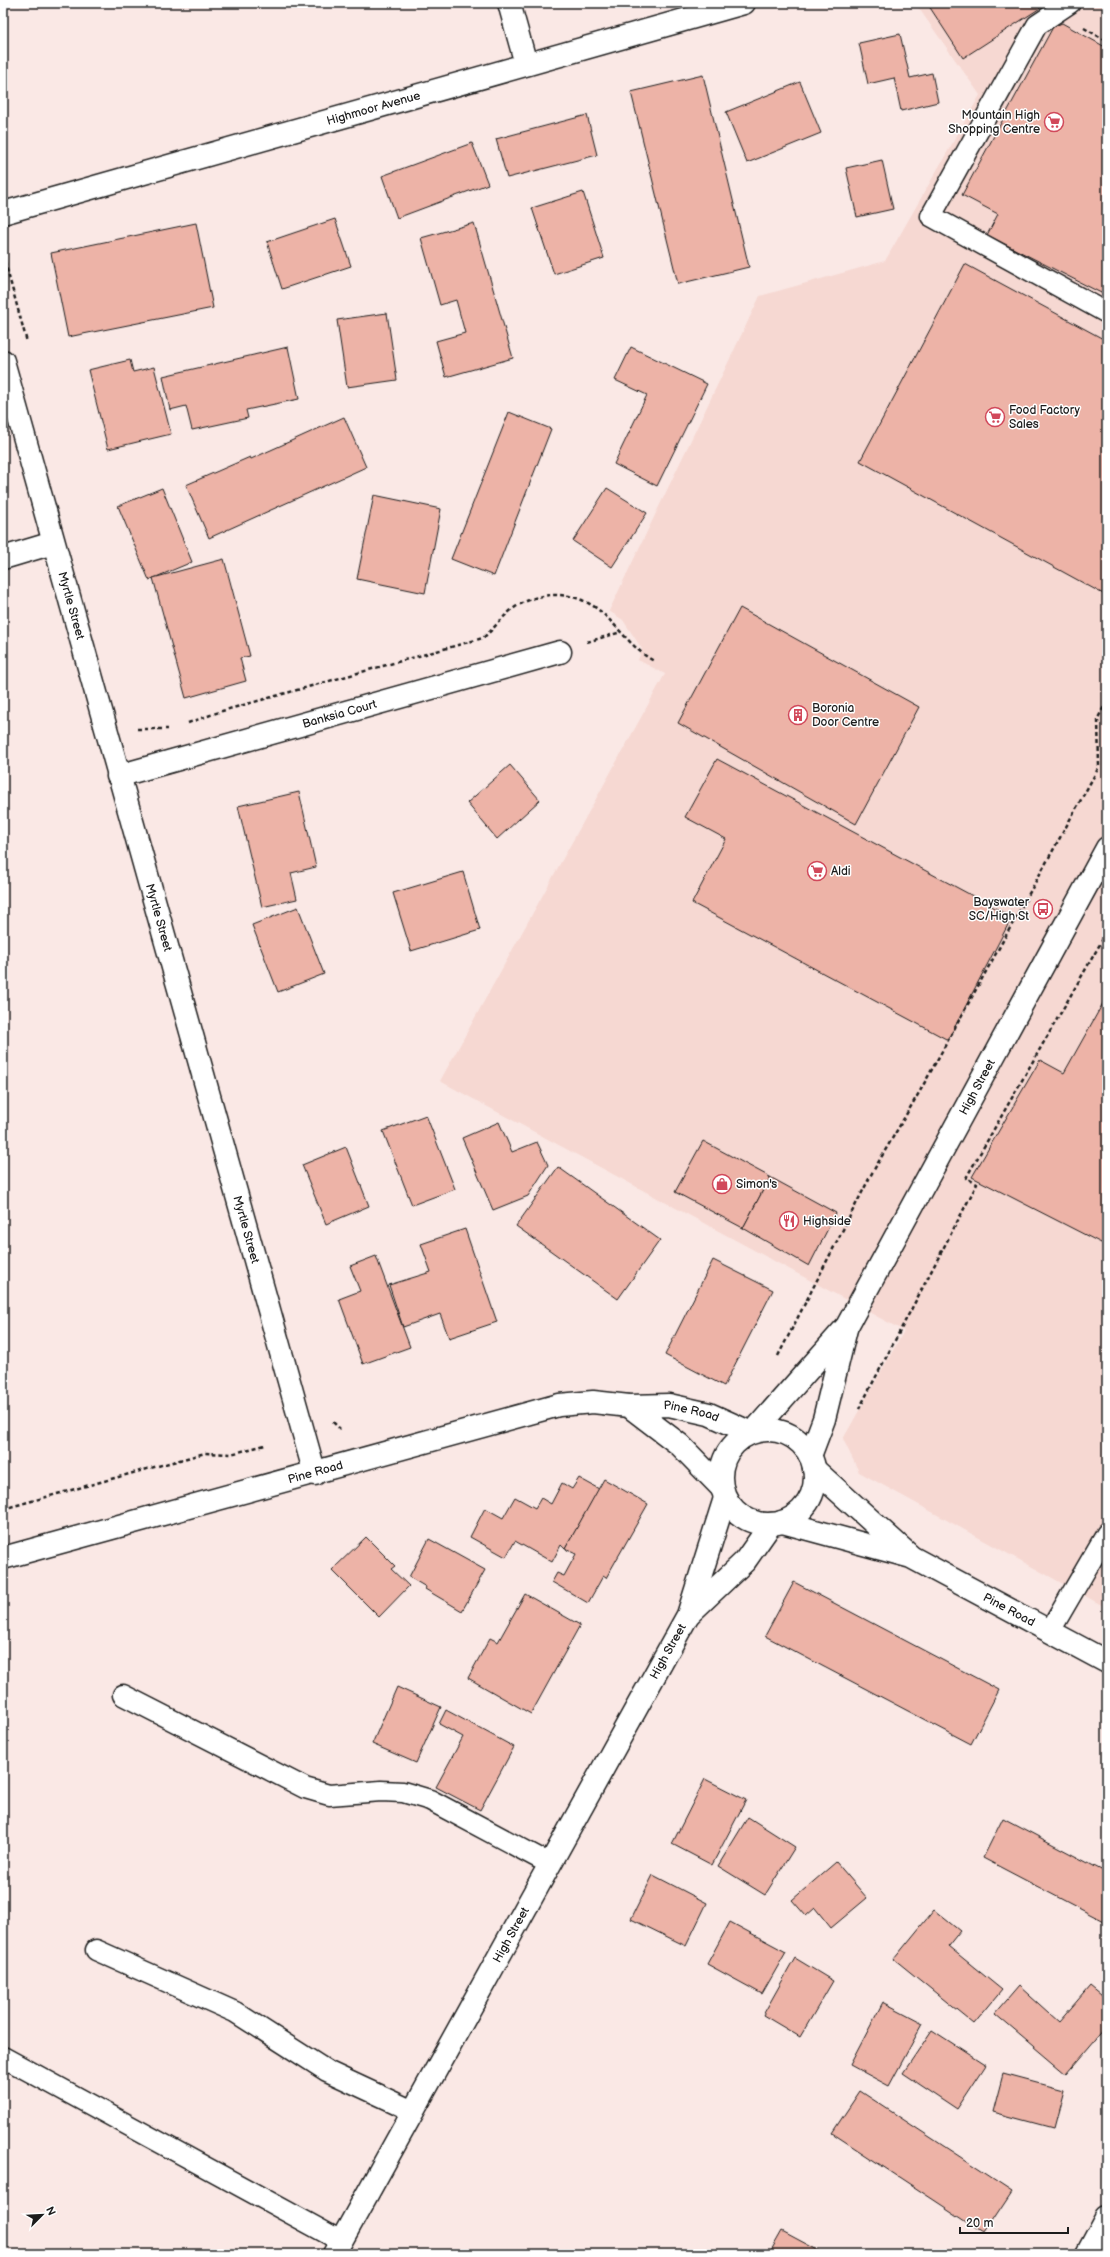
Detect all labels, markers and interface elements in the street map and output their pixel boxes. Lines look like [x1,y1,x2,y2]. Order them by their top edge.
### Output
street label: Highmoor Avenue [325,88,422,128]
place label: Mountain High Shopping Centre [948,108,1040,137]
supermarket icon: Mountain High Shopping Centre [1043,111,1065,133]
place label: Food Factory Sales [1009,403,1081,432]
supermarket icon: Food Factory Sales [984,406,1006,428]
street label: Myrtle Street [55,570,88,641]
street label: Banksia Court [301,696,379,731]
place label: Boronia Door Centre [812,701,879,730]
building icon: Boronia Door Centre [787,704,809,726]
supermarket icon: Aldi [806,860,828,882]
place label: Aldi [831,864,851,879]
street label: Myrtle Street [142,882,176,953]
place label: Bayswater SC/High St [969,895,1030,924]
bus stop icon: Bayswater SC/High St [1032,898,1054,920]
street label: High Street [956,1056,998,1117]
shop icon: Simon's [711,1173,733,1195]
place label: Simon's [736,1177,777,1192]
street label: Myrtle Street [230,1194,263,1265]
restaurant icon: Highside [778,1210,800,1232]
place label: Highside [803,1214,851,1229]
street label: Pine Road [663,1397,722,1425]
street label: Pine Road [286,1457,345,1487]
street label: Pine Road [981,1590,1038,1630]
street label: High Street [647,1621,689,1682]
street label: High Street [489,1904,532,1965]
north arrow [22,2195,62,2235]
text: N [43,2205,58,2218]
scale bar [960,2209,1068,2235]
text: 20 m [966,2216,993,2231]

